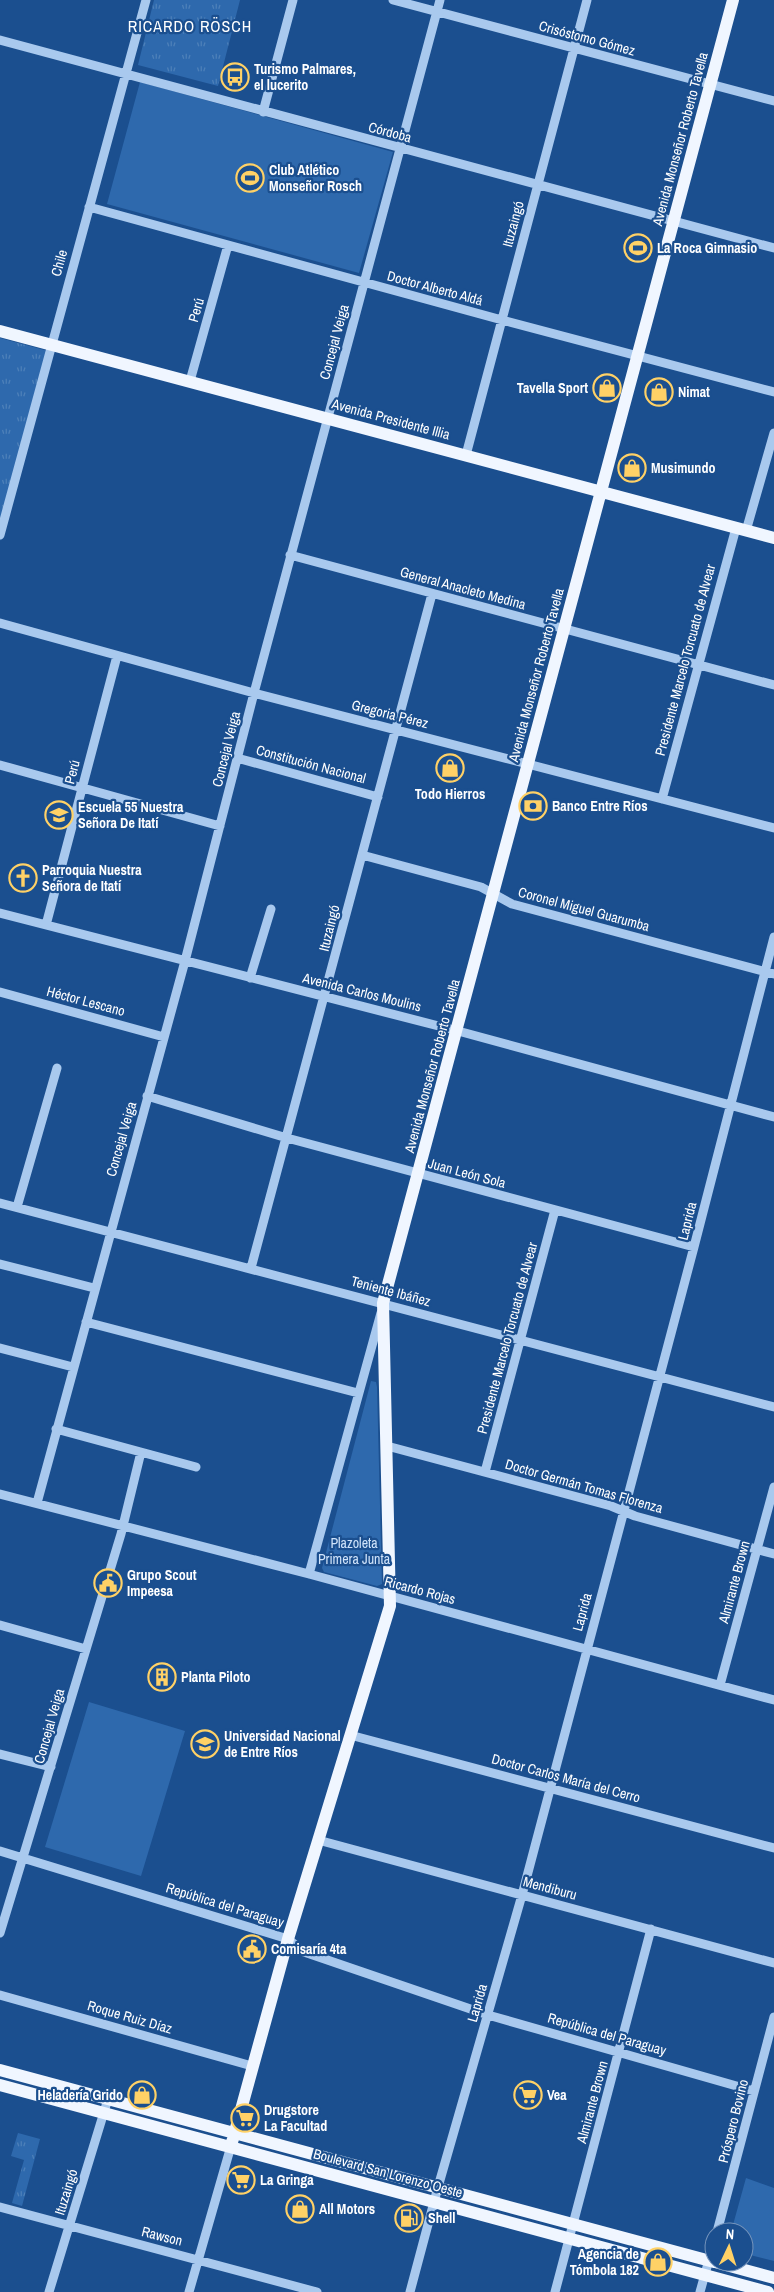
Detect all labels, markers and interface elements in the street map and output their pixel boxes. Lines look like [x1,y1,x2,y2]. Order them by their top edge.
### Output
district label: RICARDO RÖSCH [128,15,252,37]
street label: Crisóstomo Gómez [537,17,637,60]
street label: Avenida Monseñor Roberto Tavella [648,50,712,229]
place label: Turismo Palmares, el lucerito [254,60,356,94]
bus stop icon: Turismo Palmares, el lucerito [220,62,250,92]
street label: Córdoba [366,118,414,147]
place label: Club Atlético Monseñor Rosch [269,161,362,195]
sports icon: Club Atlético Monseñor Rosch [235,163,265,193]
street label: Ituzaingó [498,199,528,249]
sports icon: La Roca Gimnasio [623,233,653,263]
place label: La Roca Gimnasio [657,239,757,257]
street label: Chile [47,248,71,278]
street label: Doctor Alberto Aldá [385,267,485,310]
street label: Perú [184,296,208,324]
street label: Concejal Veiga [315,302,353,382]
shop icon: Tavella Sport [592,373,622,403]
shop icon: Nimat [644,377,674,407]
place label: Tavella Sport [517,379,588,397]
place label: Nimat [678,383,710,401]
street label: Avenida Presidente Illia [329,394,453,444]
shop icon: Musimundo [617,453,647,483]
place label: Musimundo [651,459,715,477]
street label: Presidente Marcelo Torcuato de Alvear [651,562,719,758]
street label: General Anacleto Medina [398,563,528,614]
street label: Avenida Monseñor Roberto Tavella [504,586,568,765]
street label: Gregoria Pérez [350,696,431,732]
street label: Concejal Veiga [208,709,244,789]
street label: Constitución Nacional [254,741,368,787]
shop icon: Todo Hierros [435,753,465,783]
street label: Perú [60,758,84,786]
place label: Todo Hierros [415,785,485,803]
bank icon: Banco Entre Ríos [518,791,548,821]
place label: Banco Entre Ríos [552,797,648,815]
place label: Escuela 55 Nuestra Señora De Itatí [78,798,184,832]
school or university icon: Escuela 55 Nuestra Señora De Itatí [44,800,74,830]
place label: Parroquia Nuestra Señora de Itatí [42,861,142,895]
church icon: Parroquia Nuestra Señora de Itatí [8,863,38,893]
street label: Coronel Miguel Guarumba [516,883,652,935]
street label: Ituzaingó [315,903,343,953]
street label: Avenida Carlos Moulins [300,968,423,1016]
street label: Avenida Monseñor Roberto Tavella [400,977,464,1156]
street label: Héctor Lescano [45,982,127,1020]
street label: Concejal Veiga [102,1099,140,1179]
street label: Juan León Sola [426,1154,508,1192]
street label: Laprida [674,1199,701,1242]
street label: Presidente Marcelo Torcuato de Alvear [473,1240,541,1436]
street label: Teniente Ibáñez [349,1272,433,1310]
street label: Doctor Germán Tomas Florenza [503,1455,665,1517]
park label: Plazoleta Primera Junta [318,1534,391,1568]
street label: Almirante Brown [714,1539,754,1626]
place label: Grupo Scout Impeesa [127,1566,197,1600]
public building icon: Grupo Scout Impeesa [93,1568,123,1598]
street label: Ricardo Rojas [383,1572,458,1608]
street label: Laprida [568,1590,596,1633]
building icon: Planta Piloto [147,1662,177,1692]
place label: Planta Piloto [181,1668,251,1686]
street label: Concejal Veiga [30,1686,68,1766]
place label: Universidad Nacional de Entre Ríos [224,1727,341,1761]
school or university icon: Universidad Nacional de Entre Ríos [190,1729,220,1759]
street label: Doctor Carlos María del Cerro [490,1749,642,1807]
street label: Mendiburu [521,1872,579,1904]
street label: República del Paraguay [164,1878,286,1932]
public building icon: Comisaría 4ta [237,1934,267,1964]
place label: Comisaría 4ta [271,1940,347,1958]
street label: Laprida [463,1981,491,2024]
street label: Roque Ruiz Díaz [86,1996,175,2038]
street label: República del Paraguay [546,2008,669,2060]
street label: Almirante Brown [572,2059,612,2146]
street label: Próspero Bovino [714,2077,752,2165]
shop icon: Heladería Grido [127,2080,157,2110]
supermarket icon: Vea [513,2080,543,2110]
place label: Heladería Grido [38,2086,123,2104]
place label: Vea [547,2086,567,2104]
place label: Drugstore La Facultad [264,2101,327,2135]
supermarket icon: Drugstore La Facultad [230,2103,260,2133]
street label: Boulevard San Lorenzo Oeste [311,2144,465,2202]
supermarket icon: La Gringa [226,2165,256,2195]
street label: Ituzaingó [50,2167,82,2217]
place label: La Gringa [260,2171,314,2189]
shop icon: All Motors [285,2194,315,2224]
place label: All Motors [319,2200,375,2218]
fuel station icon: Shell [394,2203,424,2233]
place label: Shell [428,2209,455,2227]
street label: Rawson [140,2222,184,2250]
north arrow [704,2222,754,2272]
text: N [725,2225,735,2243]
place label: Agencia de Tómbola 182 [570,2245,639,2279]
shop icon: Agencia de Tómbola 182 [643,2247,673,2277]

